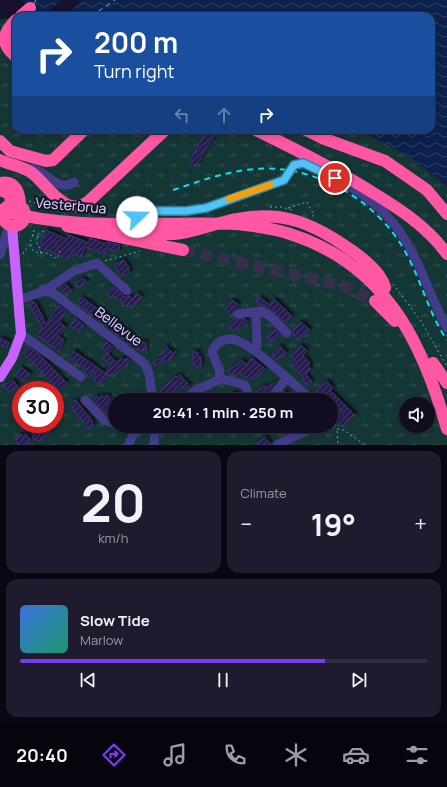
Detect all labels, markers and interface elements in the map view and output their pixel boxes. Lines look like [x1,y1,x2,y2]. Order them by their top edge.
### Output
text: 200 m [94,23,178,61]
icon: right [28,28,80,80]
text: Turn right [94,59,175,83]
icon: left [171,104,193,126]
icon: ahead [213,104,235,126]
icon: right [255,104,277,126]
pin [318,161,352,195]
icon: arrive [324,167,346,189]
street label: Vesterbrua [35,192,107,218]
position arrow [116,196,158,238]
street label: Bellevue [91,302,147,350]
speed limit sign: 30 [12,381,64,433]
map controls [399,397,435,433]
button: sound [399,397,435,433]
text: 20:41 · 1 min · 250 m [153,402,293,423]
text: 20 [81,467,146,538]
text: Climate [241,484,287,502]
text: 19° [311,504,356,545]
text: − [241,509,252,539]
text: + [414,509,427,539]
text: km/h [98,529,128,547]
text: Slow Tide [80,610,150,631]
text: Marlow [80,631,123,649]
icon: previous [77,669,99,691]
icon: pause [212,669,234,691]
icon: next [348,669,370,691]
icon: directions [100,741,128,769]
icon: music [161,741,189,769]
icon: phone [221,741,249,769]
icon: climate [282,741,310,769]
icon: car [342,741,370,769]
icon: filters [403,741,431,769]
text: 20:40 [16,743,68,767]

